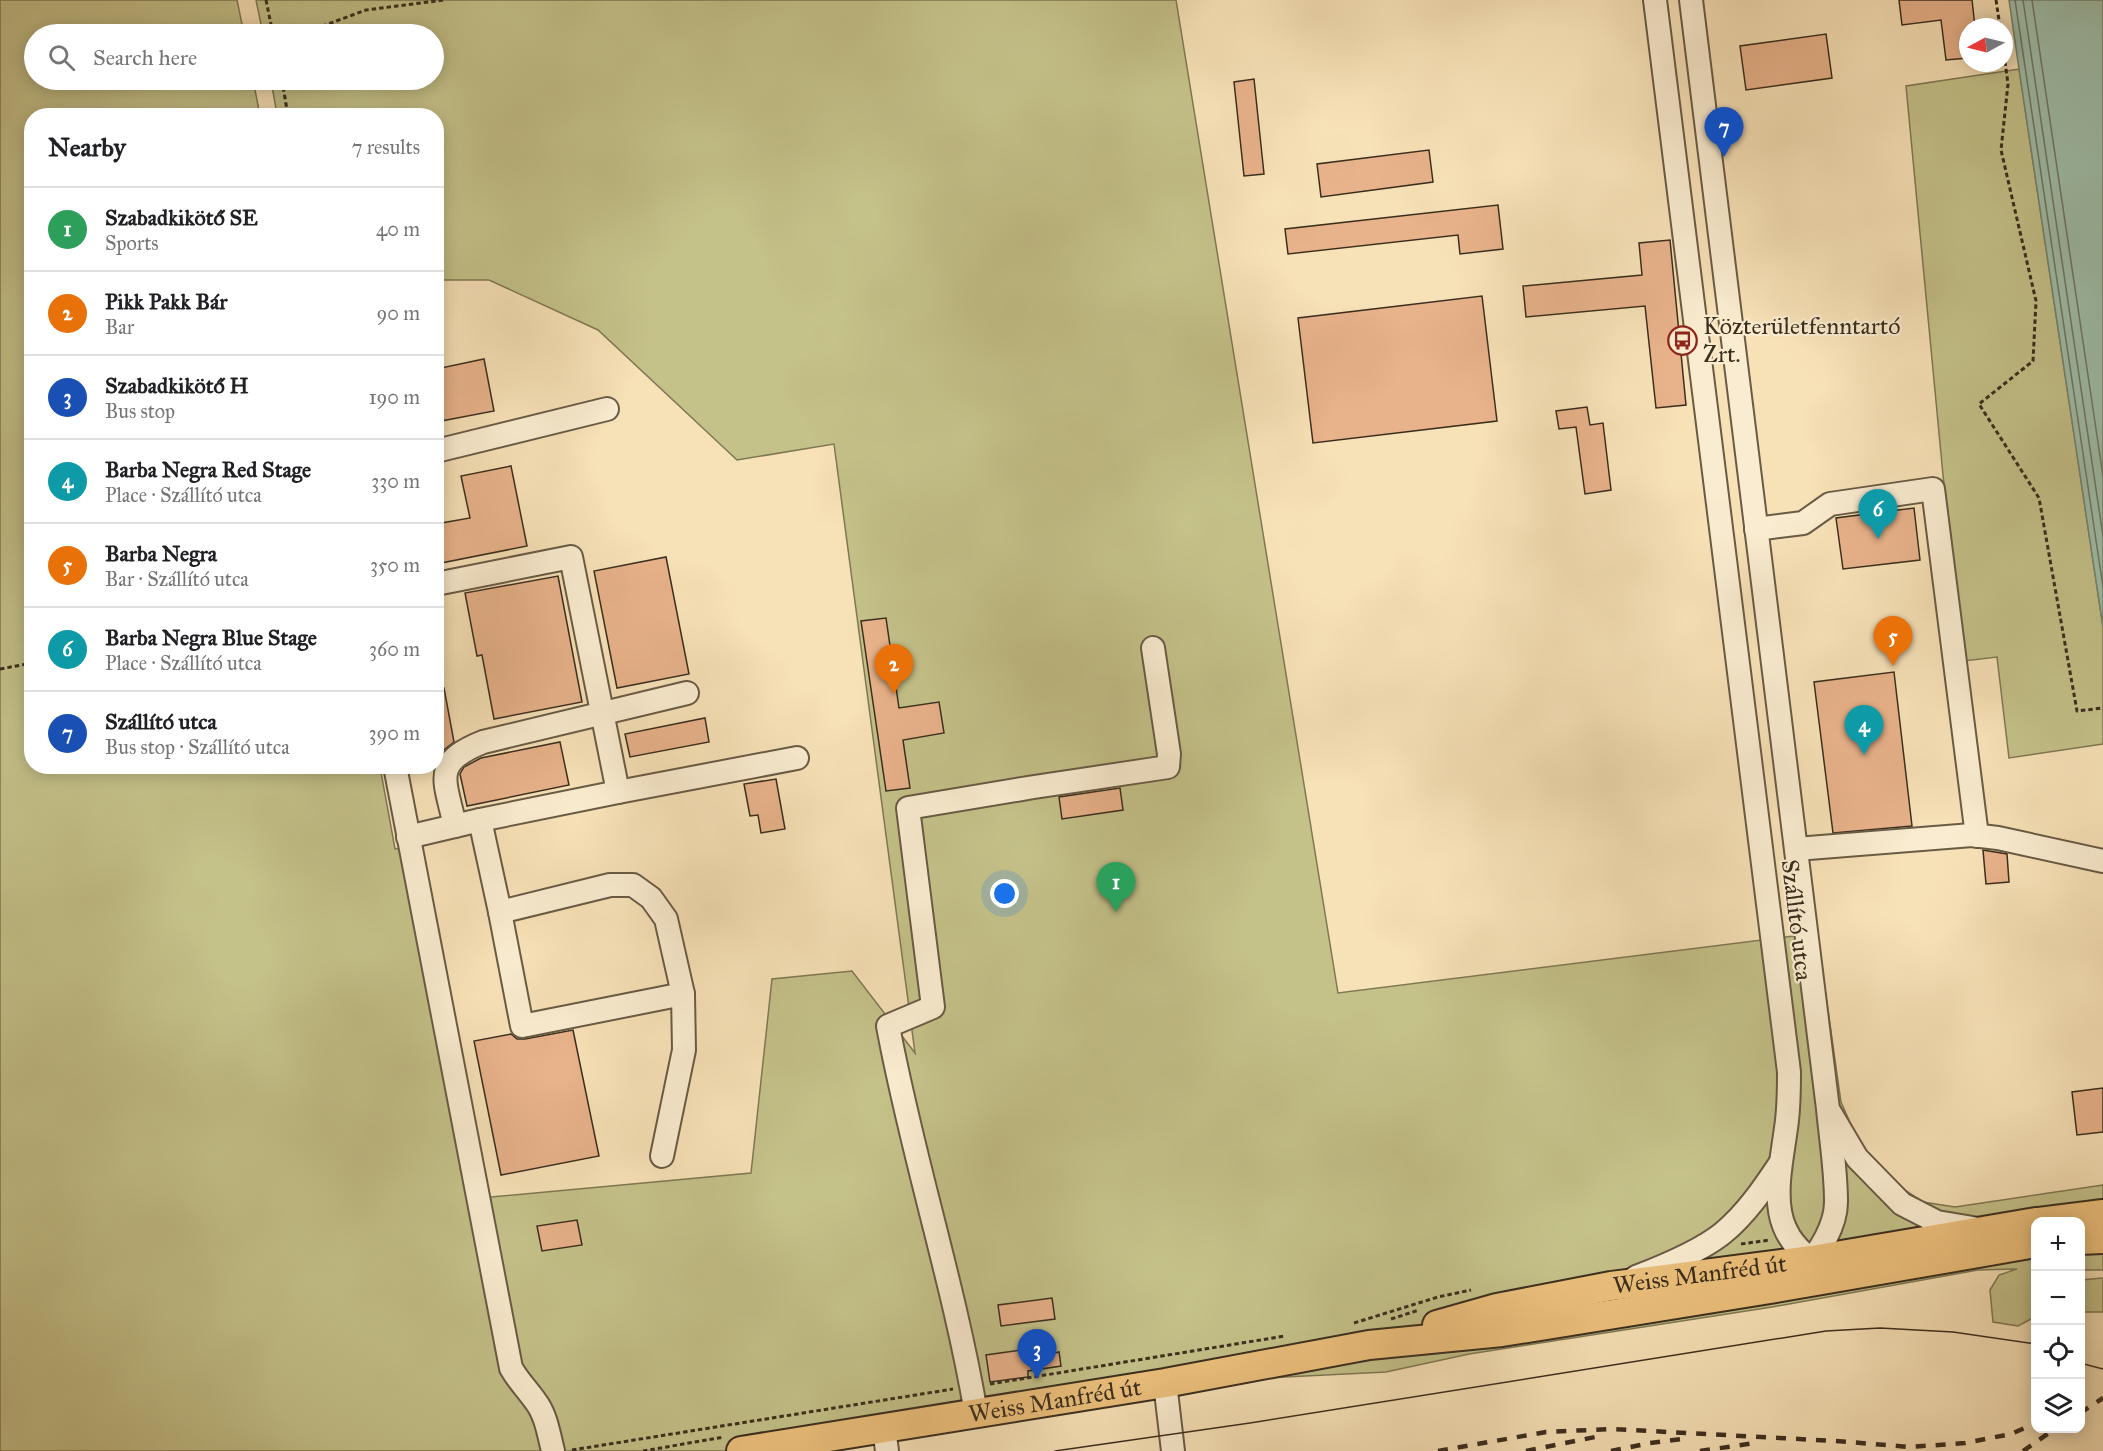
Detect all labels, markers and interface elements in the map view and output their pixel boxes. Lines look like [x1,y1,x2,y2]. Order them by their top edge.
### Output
north arrow [1959,18,2013,72]
search box [24,24,444,90]
icon: search [45,41,78,74]
text: Search here [93,44,197,71]
pin: 7 [1704,108,1744,157]
text: Nearby [48,131,126,163]
text: 7 results [352,135,420,159]
text: Szabadkikötő SE [105,204,258,231]
text: 1 [64,217,71,241]
text: 40 m [376,217,420,241]
text: Sports [105,231,159,255]
text: Pikk Pakk Bár [105,288,228,315]
text: 2 [63,301,72,325]
text: 90 m [377,301,420,325]
place label: Közterületfenntartó Zrt. [1703,311,1901,369]
text: Bar [105,315,134,339]
bus stop icon: Közterületfenntartó Zrt. [1666,324,1698,356]
text: Szabadkikötő H [105,372,248,399]
text: 3 [64,385,72,409]
text: 190 m [369,385,420,409]
text: Bus stop [105,399,175,423]
text: Barba Negra Red Stage [105,456,311,483]
text: 4 [62,469,73,493]
text: 330 m [371,469,420,493]
text: Place · Szállító utca [105,483,262,507]
pin: 6 [1858,490,1898,539]
text: Barba Negra [105,540,217,567]
text: 5 [63,553,72,577]
text: 350 m [370,553,420,577]
text: Bar · Szállító utca [105,567,249,591]
pin: 5 [1874,616,1912,666]
text: Barba Negra Blue Stage [105,624,317,651]
text: 6 [62,637,73,661]
text: 360 m [369,637,420,661]
pin: 2 [874,644,914,694]
text: Place · Szállító utca [105,651,262,675]
pin: 4 [1844,706,1884,755]
text: Szállító utca [105,708,217,735]
text: 7 [62,721,73,745]
text: 390 m [369,721,420,745]
text: Bus stop · Szállító utca [105,735,290,759]
street label: Szállító utca [1775,858,1819,983]
pin: 1 [1096,862,1136,912]
your location [990,879,1019,908]
map controls [2031,1217,2085,1433]
button: + [2031,1217,2085,1271]
street label: Weiss Manfréd út [1611,1248,1789,1301]
button: − [2031,1271,2085,1325]
button: locate [2031,1325,2085,1379]
pin: 3 [1018,1330,1056,1379]
street label: Weiss Manfréd út [966,1372,1144,1429]
button: layers [2031,1379,2085,1433]

